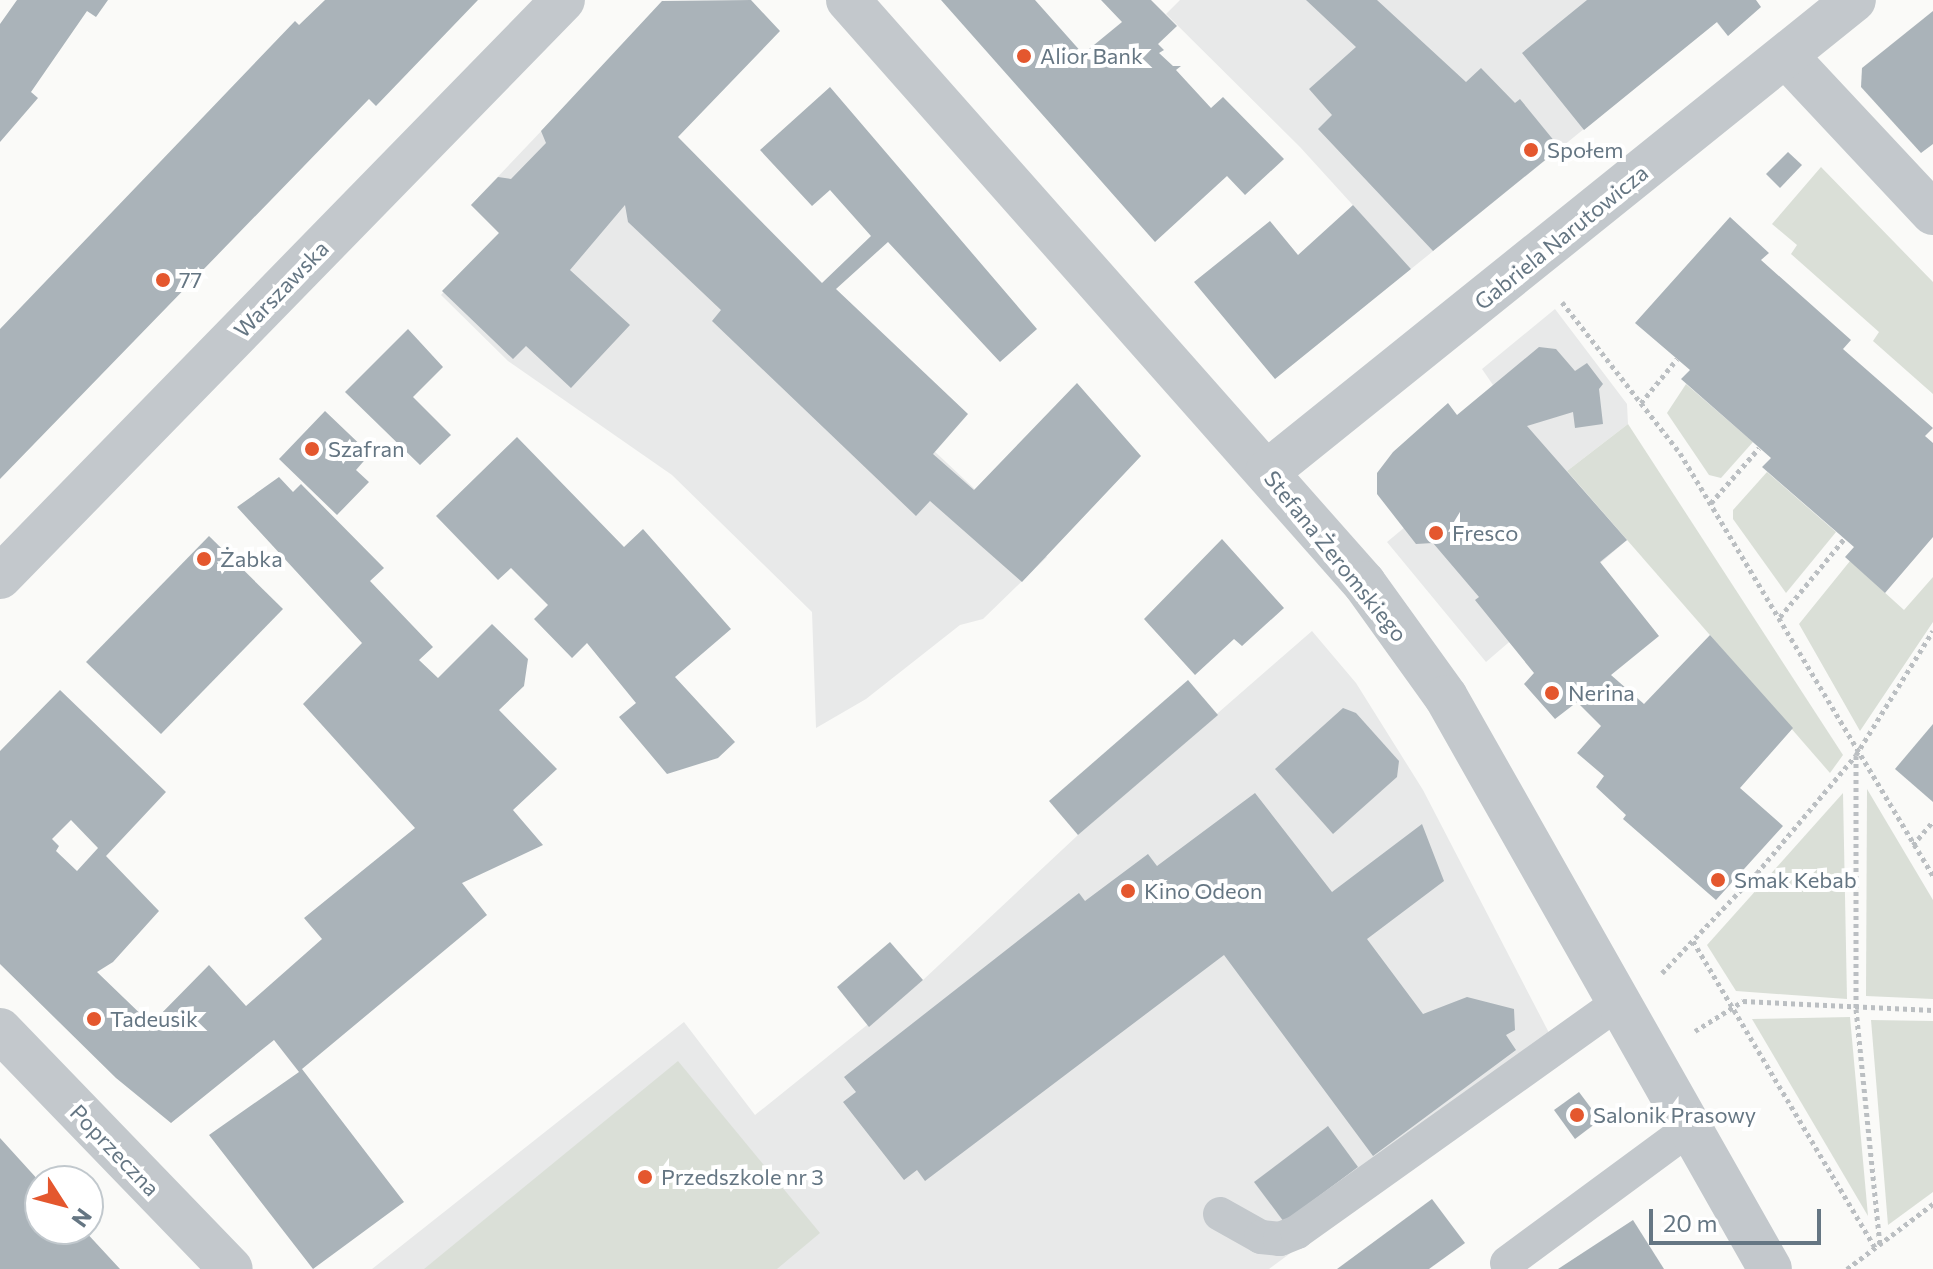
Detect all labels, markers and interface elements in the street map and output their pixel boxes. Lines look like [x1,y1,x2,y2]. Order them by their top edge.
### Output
place label: Alior Bank [1040,43,1143,69]
marker: Alior Bank [1015,47,1033,65]
place label: Społem [1547,137,1623,163]
marker: Społem [1522,141,1540,159]
street label: Gabriela Narutowicza [1469,159,1653,315]
street label: Warszawska [228,235,334,343]
place label: 77 [179,267,202,293]
marker: 77 [154,271,172,289]
place label: Szafran [328,436,405,462]
marker: Szafran [303,440,321,458]
street label: Stefana Żeromskiego [1259,465,1413,647]
place label: Fresco [1452,520,1518,546]
marker: Fresco [1427,524,1445,542]
place label: Żabka [220,546,283,572]
marker: Żabka [195,550,213,568]
place label: Nerina [1568,680,1635,706]
marker: Nerina [1543,684,1561,702]
place label: Smak Kebab [1734,867,1857,893]
marker: Smak Kebab [1709,871,1727,889]
place label: Kino Odeon [1144,878,1262,904]
marker: Kino Odeon [1119,882,1137,900]
place label: Tadeusik [110,1006,198,1032]
marker: Tadeusik [85,1010,103,1028]
street label: Poprzeczna [65,1099,165,1201]
place label: Salonik Prasowy [1593,1102,1756,1128]
marker: Salonik Prasowy [1568,1106,1586,1124]
place label: Przedszkole nr 3 [661,1164,824,1190]
north arrow [24,1165,104,1245]
marker: Przedszkole nr 3 [636,1168,654,1186]
scale bar [1653,1193,1825,1243]
text: N [66,1204,98,1233]
text: 20 m [1663,1208,1717,1237]

